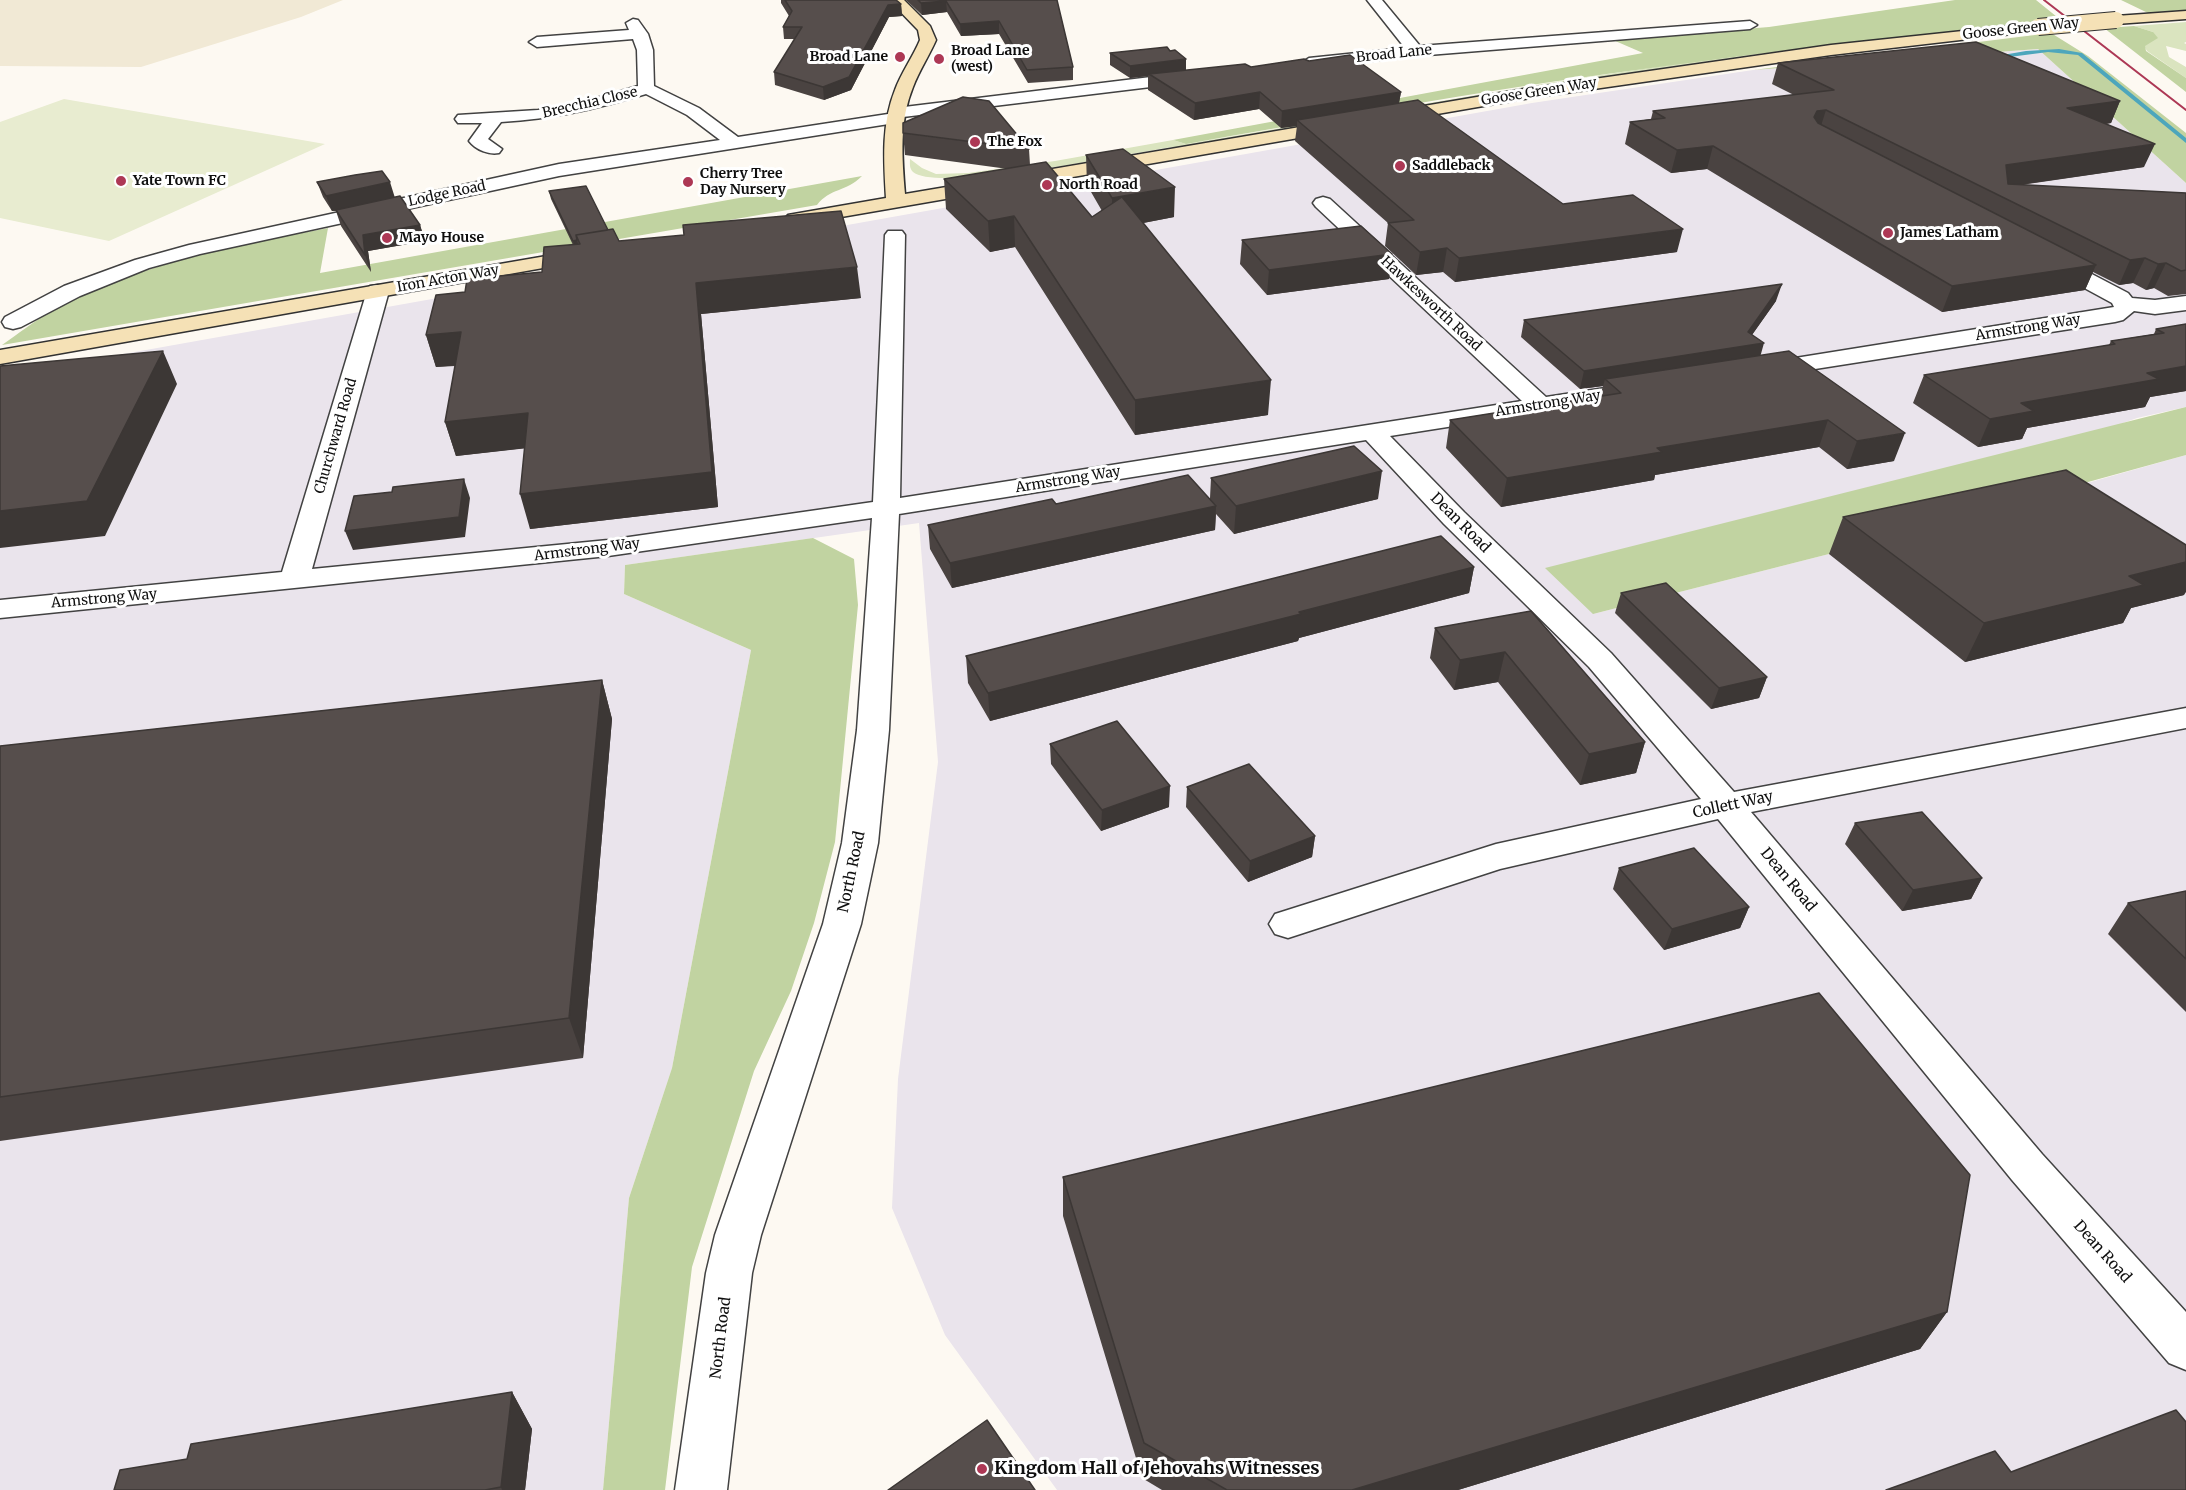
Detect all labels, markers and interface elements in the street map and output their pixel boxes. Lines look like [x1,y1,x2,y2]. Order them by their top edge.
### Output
street label: Goose Green Way [1962,15,2080,43]
street label: Broad Lane [1355,42,1433,66]
place label: Broad Lane (west) [951,43,1029,76]
place label: Broad Lane [810,49,888,65]
marker: Broad Lane [893,50,907,64]
marker: Broad Lane (west) [932,52,946,66]
street label: Goose Green Way [1480,75,1598,109]
street label: Brecchia Close [541,84,639,122]
place label: The Fox [987,134,1042,150]
marker: The Fox [968,135,982,149]
place label: Saddleback [1412,158,1491,174]
marker: Saddleback [1393,159,1407,173]
place label: Cherry Tree Day Nursery [700,166,786,198]
place label: Yate Town FC [133,173,226,189]
marker: Yate Town FC [114,174,128,188]
marker: Cherry Tree Day Nursery [681,175,695,189]
place label: North Road [1059,177,1138,193]
street label: Lodge Road [407,178,487,210]
marker: North Road [1040,178,1054,192]
place label: James Latham [1900,225,1999,241]
marker: James Latham [1881,226,1895,240]
place label: Mayo House [399,230,484,246]
marker: Mayo House [380,231,394,245]
street label: Hawkesworth Road [1377,253,1485,355]
street label: Iron Acton Way [396,262,500,296]
street label: Armstrong Way [1974,311,2082,345]
street label: Churchward Road [311,376,361,496]
street label: Armstrong Way [1494,387,1602,421]
street label: Armstrong Way [1014,463,1122,497]
street label: Dean Road [1426,489,1494,557]
street label: Armstrong Way [533,535,641,565]
street label: Armstrong Way [50,586,158,612]
street label: Collett Way [1691,788,1775,822]
street label: North Road [835,830,869,914]
street label: Dean Road [1756,845,1820,915]
street label: Dean Road [2069,1217,2135,1287]
street label: North Road [707,1296,735,1380]
place label: Kingdom Hall of Jehovahs Witnesses [994,1458,1320,1480]
marker: Kingdom Hall of Jehovahs Witnesses [975,1462,989,1476]

